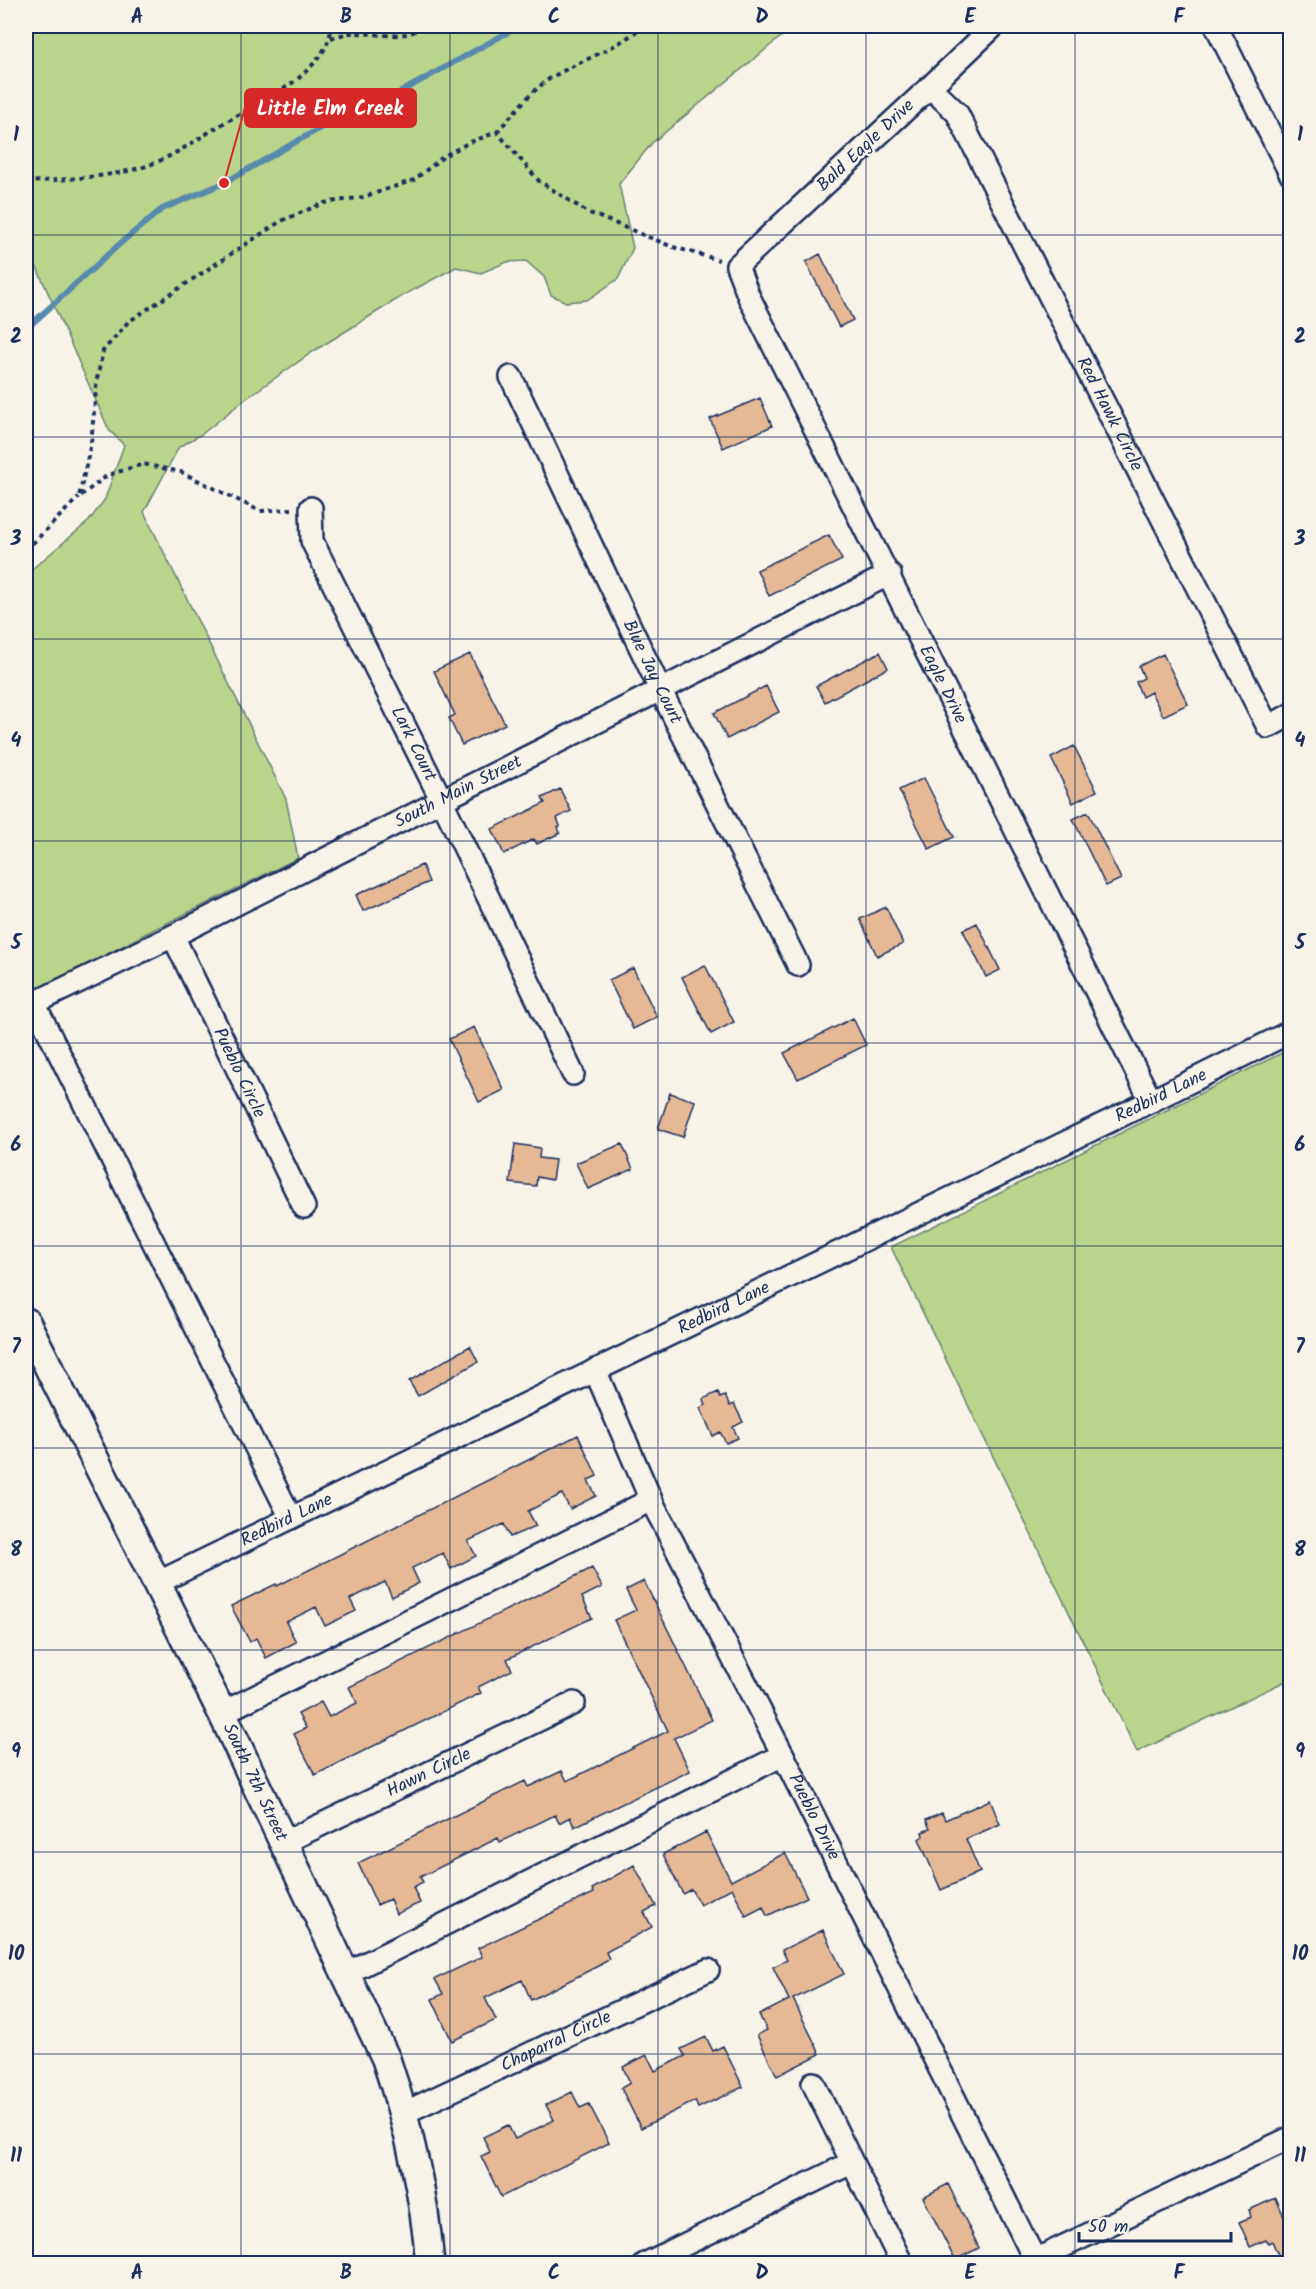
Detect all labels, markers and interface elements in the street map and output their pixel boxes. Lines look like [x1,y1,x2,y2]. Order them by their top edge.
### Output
text: A [131,2,143,34]
text: B [340,2,352,34]
text: C [548,2,560,34]
text: D [755,2,769,34]
text: E [964,2,976,34]
text: F [1174,2,1186,34]
callout: Little Elm Creek [245,89,416,127]
street label: Bald Eagle Drive [810,93,922,199]
text: Little Elm Creek [257,94,404,126]
text: 1 [13,120,19,152]
text: 1 [1297,120,1303,152]
text: 2 [10,322,22,354]
text: 2 [1294,322,1306,354]
street label: Red Hawk Circle [1068,352,1151,476]
text: 3 [10,524,22,556]
text: 3 [1294,524,1306,556]
street label: Blue Jay Court [614,615,690,730]
street label: Eagle Drive [911,640,975,729]
street label: Lark Court [383,702,445,787]
text: 4 [11,726,22,758]
text: 4 [1295,726,1306,758]
street label: South Main Street [390,747,528,836]
text: 5 [10,928,23,960]
text: 5 [1294,928,1307,960]
street label: Pueblo Circle [205,1023,273,1123]
street label: Redbird Lane [1110,1061,1212,1131]
text: 6 [11,1130,22,1162]
text: 6 [1295,1130,1306,1162]
street label: Redbird Lane [673,1273,775,1343]
text: 7 [11,1332,21,1364]
text: 7 [1295,1332,1305,1364]
street label: Redbird Lane [235,1485,338,1555]
text: 8 [10,1535,22,1567]
text: 8 [1294,1535,1306,1567]
street label: South 7th Street [214,1718,296,1847]
text: 9 [11,1737,21,1769]
text: 9 [1295,1737,1305,1769]
street label: Hawn Circle [382,1740,476,1806]
street label: Pueblo Drive [780,1769,848,1865]
text: 10 [8,1939,25,1971]
text: 10 [1292,1939,1309,1971]
street label: Chaparral Circle [496,2003,616,2080]
text: 11 [10,2141,22,2173]
text: 11 [1294,2141,1306,2173]
scale bar [1079,2205,1230,2243]
text: 50 m [1088,2213,1128,2242]
text: A [131,2258,143,2289]
text: B [340,2258,352,2289]
text: C [548,2258,560,2289]
text: D [755,2258,769,2289]
text: E [964,2258,976,2289]
text: F [1174,2258,1186,2289]

